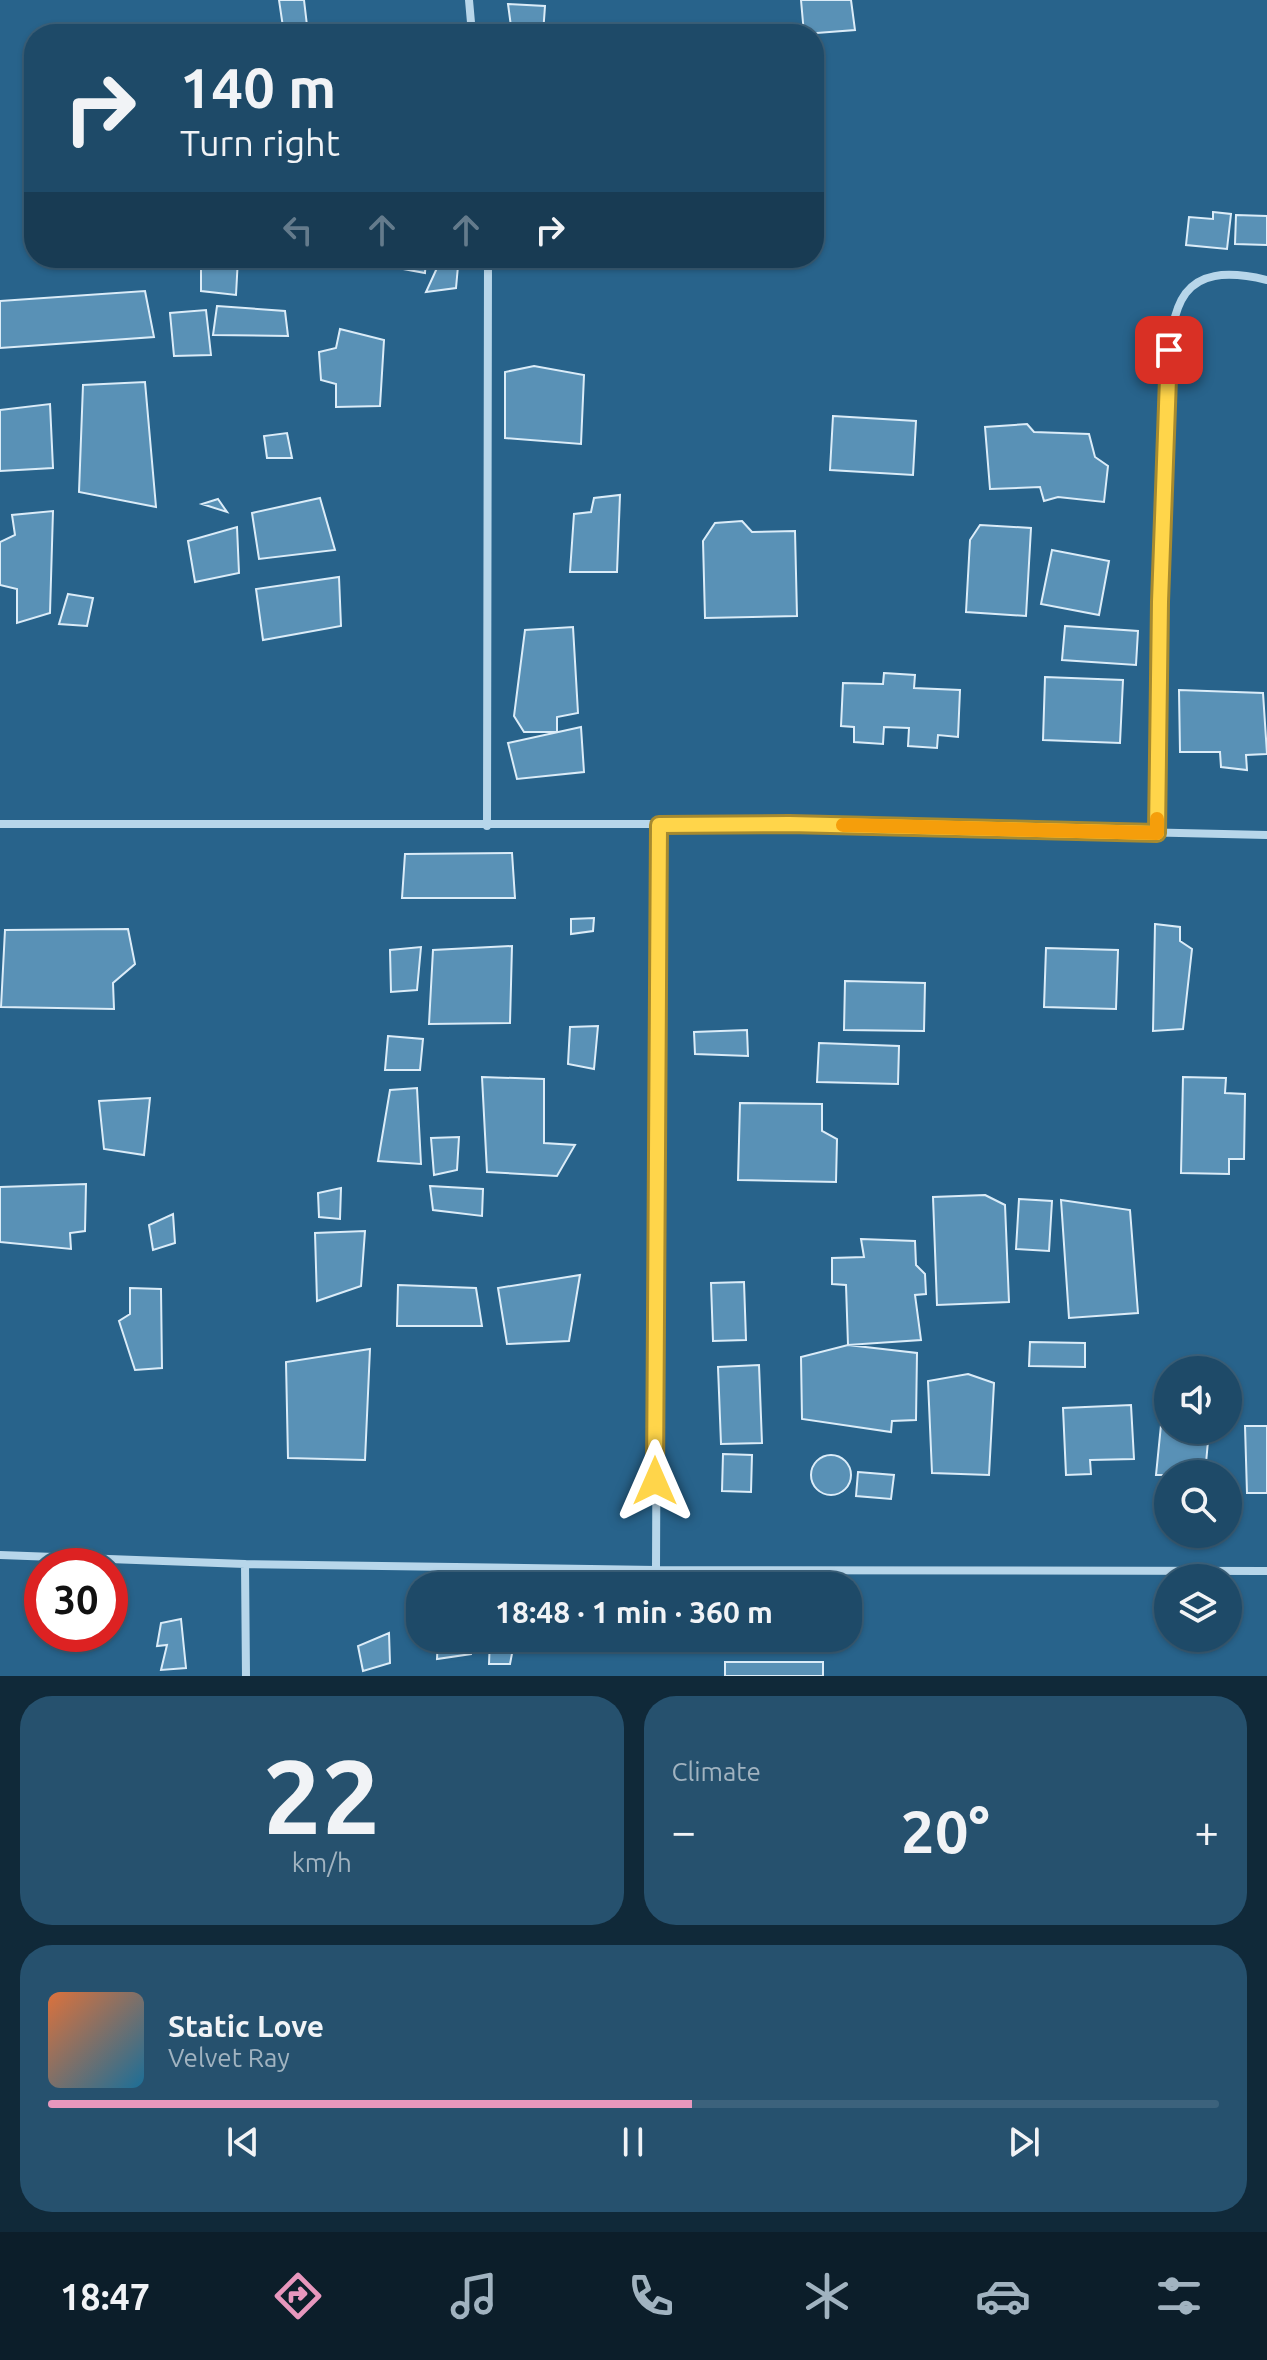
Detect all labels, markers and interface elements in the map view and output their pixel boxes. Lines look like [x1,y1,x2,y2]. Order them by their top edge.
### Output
icon: right [48,56,152,160]
text: 140 m [180,56,336,119]
text: Turn right [180,122,340,163]
icon: left [276,208,320,252]
icon: ahead [360,208,404,252]
icon: ahead [444,208,488,252]
icon: right [528,208,572,252]
pin [1135,316,1203,384]
icon: arrive [1147,328,1191,372]
map controls [1154,1356,1242,1652]
button: sound [1154,1356,1242,1444]
position arrow [613,1439,697,1523]
button: search [1154,1460,1242,1548]
speed limit sign: 30 [24,1548,128,1652]
button: layers [1154,1564,1242,1652]
text: 18:48 · 1 min · 360 m [495,1595,773,1629]
text: 22 [263,1737,380,1854]
text: Climate [672,1757,761,1786]
text: 20° [901,1797,990,1864]
text: − [672,1806,696,1855]
text: + [1194,1806,1219,1855]
text: km/h [292,1848,352,1877]
text: Static Love [168,2009,324,2043]
text: Velvet Ray [168,2043,290,2072]
icon: previous [221,2120,265,2164]
icon: pause [611,2120,655,2164]
icon: next [1002,2120,1046,2164]
icon: directions [270,2268,326,2324]
icon: music [446,2268,502,2324]
icon: phone [623,2268,679,2324]
icon: climate [799,2268,855,2324]
icon: car [975,2268,1031,2324]
icon: filters [1151,2268,1207,2324]
text: 18:47 [60,2276,150,2317]

